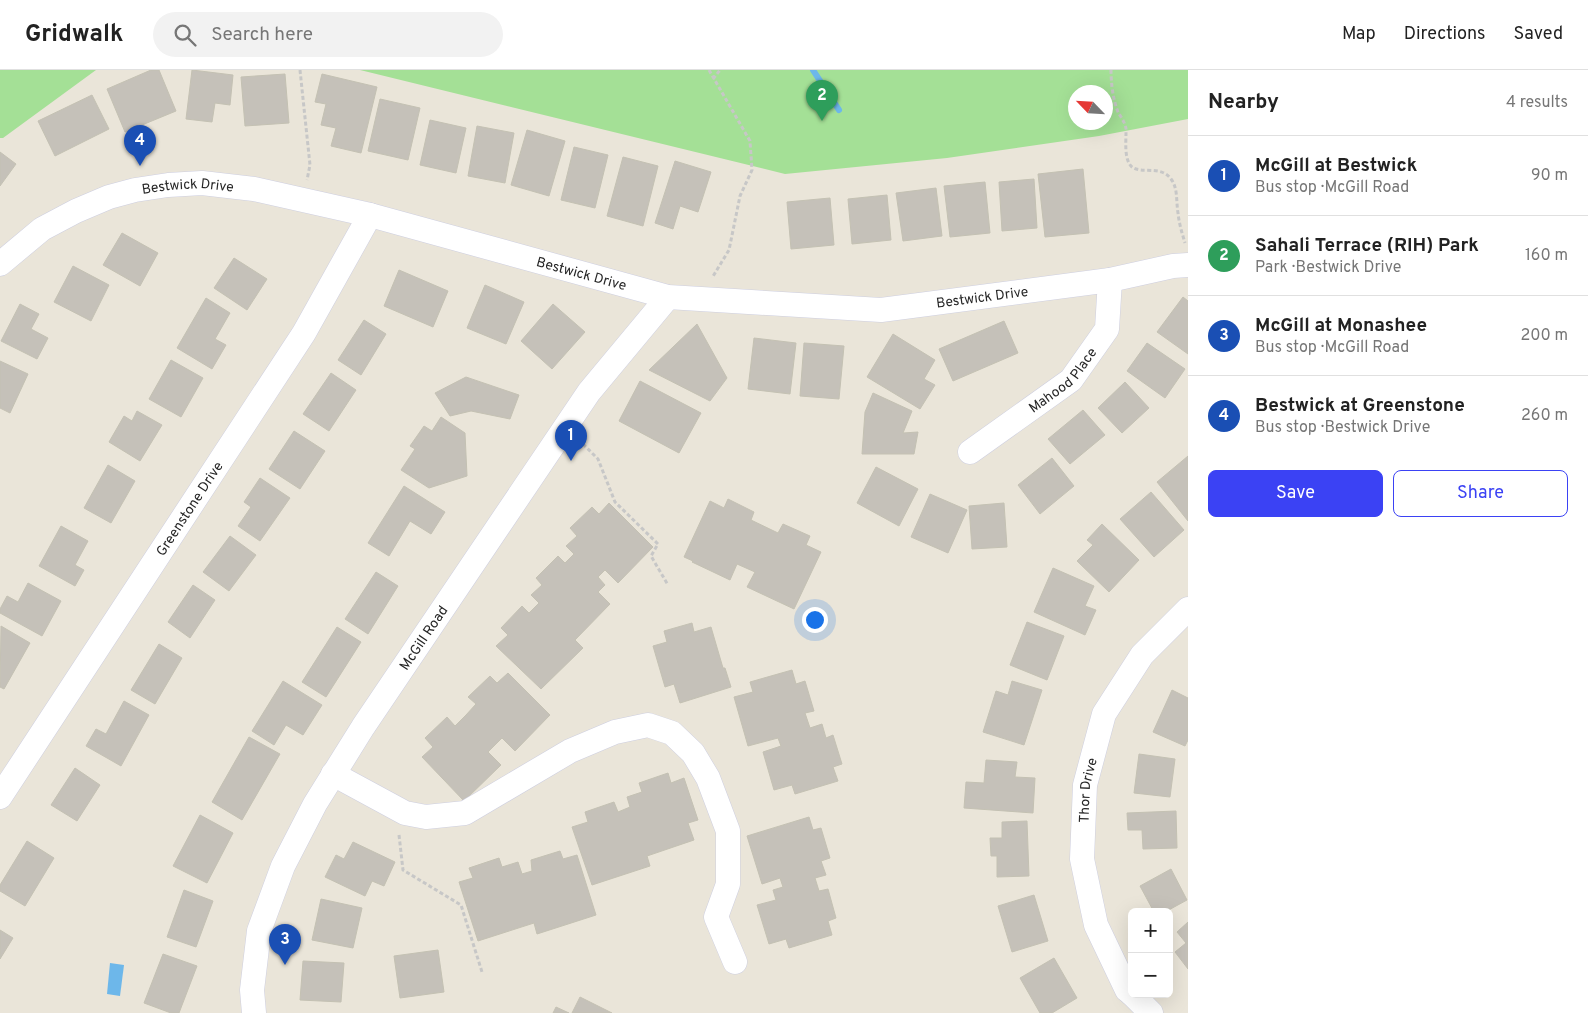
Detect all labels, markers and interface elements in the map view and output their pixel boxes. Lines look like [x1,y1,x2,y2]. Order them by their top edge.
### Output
search box [153,12,503,57]
text: Gridwalk [25,20,123,50]
icon: search [171,21,199,49]
text: Search here [211,23,313,47]
text: Map [1342,23,1376,46]
text: Directions [1404,23,1486,46]
text: Saved [1514,23,1563,46]
pin: 2 [806,80,838,121]
north arrow [1068,85,1113,130]
text: Nearby [1208,89,1279,116]
text: 4 results [1506,93,1568,113]
pin: 4 [124,125,156,166]
text: McGill at Bestwick [1255,154,1417,178]
text: 1 [1221,166,1227,186]
text: 90 m [1531,166,1568,186]
street label: Bestwick Drive [141,176,235,199]
text: Bus stop · McGill Road [1255,178,1409,198]
text: Sahali Terrace (RIH) Park [1255,234,1479,258]
text: 2 [1219,246,1229,266]
text: 160 m [1525,246,1568,266]
street label: Bestwick Drive [534,254,628,295]
text: Park · Bestwick Drive [1255,258,1401,278]
street label: Bestwick Drive [935,284,1029,313]
text: McGill at Monashee [1255,314,1427,338]
text: 3 [1219,326,1229,346]
text: 200 m [1520,326,1568,346]
text: Bus stop · McGill Road [1255,338,1409,358]
street label: Mahood Place [1026,345,1101,417]
text: Bestwick at Greenstone [1255,394,1465,418]
text: 4 [1219,406,1229,426]
text: 260 m [1521,406,1568,426]
text: Bus stop · Bestwick Drive [1255,418,1430,438]
pin: 1 [555,420,587,461]
street label: Greenstone Drive [153,459,227,560]
button: Save [1208,470,1383,517]
button: Share [1393,470,1568,517]
street label: McGill Road [397,603,452,674]
your location [802,607,828,633]
street label: Thor Drive [1076,756,1102,823]
map controls [1128,908,1173,998]
button: + [1128,908,1173,953]
pin: 3 [269,924,301,965]
button: − [1128,953,1173,998]

